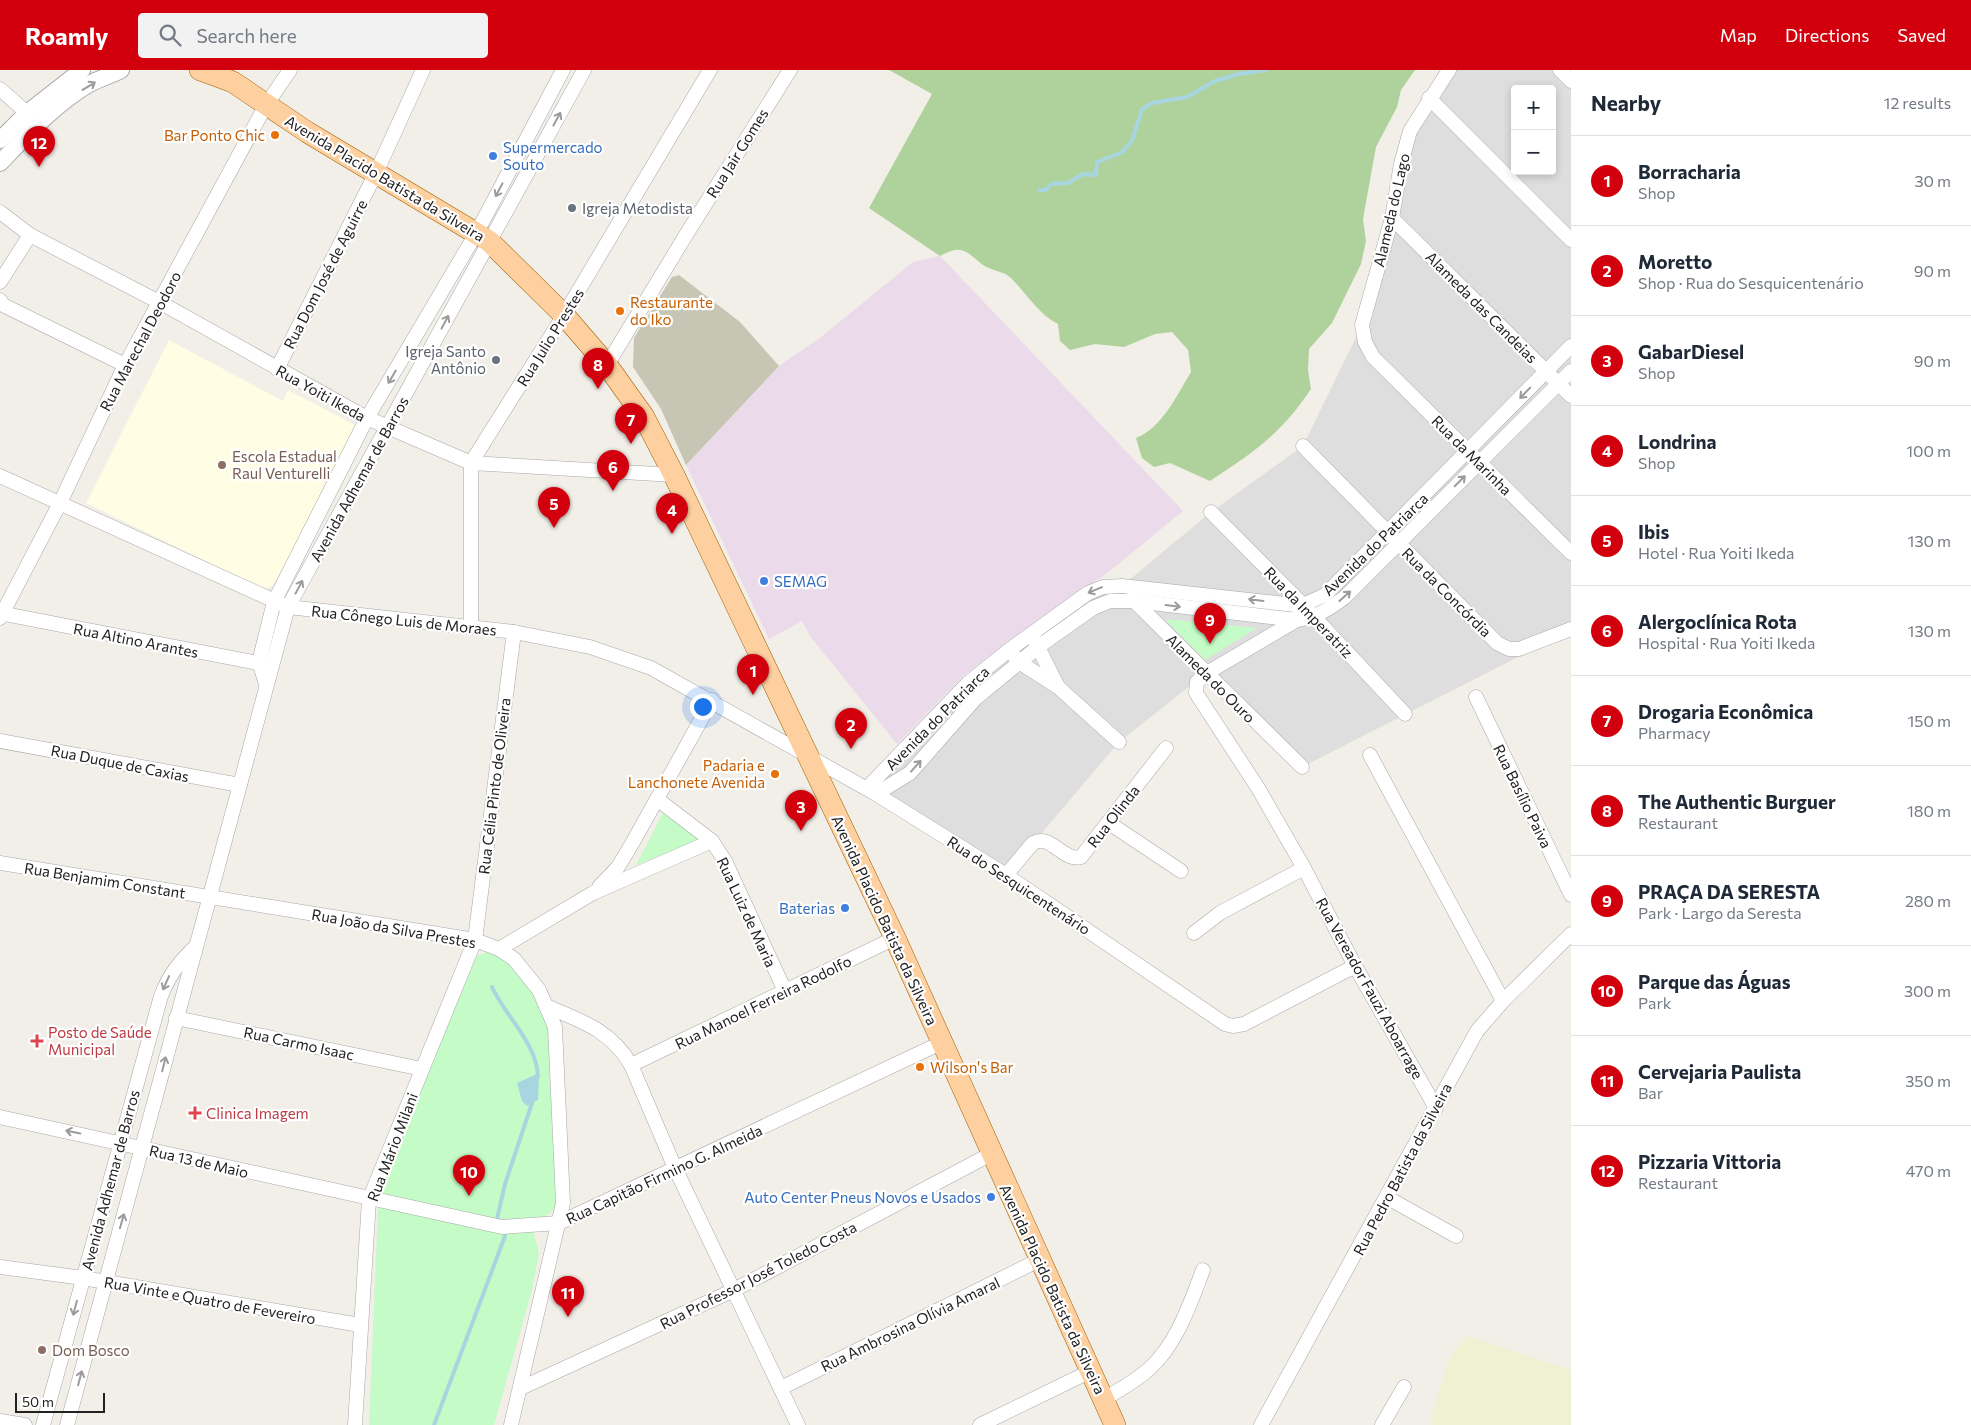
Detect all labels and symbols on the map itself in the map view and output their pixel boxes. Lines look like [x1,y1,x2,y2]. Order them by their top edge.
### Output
one-way arrow [81,80,95,90]
street label: Rua Jair Gomes [702,105,772,201]
street label: Avenida Placido Batista da Silveira [282,111,488,245]
one-way arrow [553,112,563,126]
pin: 12 [23,126,55,167]
place label: Bar Ponto Chic [164,126,265,144]
marker: Bar Ponto Chic [269,129,281,141]
place label: Supermercado Souto [503,138,603,173]
marker: Supermercado Souto [487,150,499,162]
street label: Alameda do Lago [1369,151,1413,269]
one-way arrow [494,182,503,197]
street label: Rua Dom José de Aguirre [279,196,371,352]
place label: Igreja Metodista [582,199,693,217]
marker: Igreja Metodista [566,202,578,214]
street label: Alameda das Candeias [1422,247,1542,367]
street label: Rua Marechal Deodoro [96,268,184,414]
street label: Rua Julio Prestes [513,285,587,389]
place label: Restaurante do Iko [630,293,713,328]
marker: Restaurante do Iko [614,305,626,317]
one-way arrow [440,315,450,330]
place label: Igreja Santo Antônio [405,342,486,377]
pin: 8 [582,348,614,389]
marker: Igreja Santo Antônio [490,354,502,366]
street label: Rua Yoiti Ikeda [273,361,369,425]
one-way arrow [387,369,397,384]
one-way arrow [1519,387,1531,400]
street label: Avenida Adhemar de Barros [306,393,412,565]
pin: 7 [615,403,647,444]
street label: Rua da Marinha [1428,411,1516,499]
place label: Escola Estadual Raul Venturelli [232,447,337,482]
pin: 6 [597,450,629,491]
marker: Escola Estadual Raul Venturelli [216,459,228,471]
one-way arrow [1454,475,1467,487]
pin: 5 [538,487,570,528]
street label: Avenida do Patriarca [1319,489,1431,599]
pin: 4 [656,493,688,534]
street label: Rua da Concórdia [1399,544,1495,640]
street label: Rua da Imperatriz [1261,563,1357,661]
place label: SEMAG [774,572,827,590]
marker: SEMAG [758,575,770,587]
one-way arrow [294,580,304,594]
one-way arrow [1088,586,1103,596]
one-way arrow [1339,590,1352,601]
one-way arrow [1249,595,1265,605]
street label: Rua Cônego Luis de Moraes [310,601,498,639]
one-way arrow [1165,601,1181,611]
pin: 9 [1194,603,1226,644]
street label: Rua Altino Arantes [72,619,200,661]
street label: Alameda do Ouro [1163,630,1259,726]
pin: 1 [737,654,769,695]
street label: Avenida do Patriarca [881,662,993,774]
your location [690,694,716,720]
street label: Rua Célia Pinto de Oliveira [474,697,514,875]
pin: 2 [835,708,867,749]
street label: Rua Duque de Caxias [49,741,191,785]
street label: Rua Basílio Paiva [1490,741,1556,851]
place label: Padaria e Lanchonete Avenida [628,756,765,791]
one-way arrow [910,759,922,772]
marker: Padaria e Lanchonete Avenida [769,768,781,780]
street label: Rua Olinda [1083,781,1143,851]
pin: 3 [785,790,817,831]
street label: Avenida Placido Batista da Silveira [828,812,942,1028]
street label: Rua do Sesquicentenário [944,832,1094,938]
street label: Rua Luiz de Maria [714,854,780,970]
street label: Rua Benjamim Constant [23,858,187,902]
street label: Rua Vereador Fauzi Aboarrage [1313,894,1427,1082]
place label: Baterias [779,899,835,917]
marker: Baterias [839,902,851,914]
street label: Rua João da Silva Prestes [310,905,478,951]
street label: Rua Manoel Ferreira Rodolfo [672,951,854,1053]
one-way arrow [161,975,171,990]
place label: Posto de Saúde Municipal [48,1023,152,1058]
street label: Rua Carmo Isaac [242,1023,356,1063]
marker: Posto de Saúde Municipal [30,1034,44,1048]
one-way arrow [160,1056,169,1072]
place label: Wilson's Bar [930,1058,1014,1076]
marker: Wilson's Bar [914,1061,926,1073]
street label: Rua Pedro Batista da Silveira [1349,1080,1455,1258]
street label: Avenida Adhemar de Barros [77,1088,143,1272]
street label: Rua Mário Milani [363,1090,421,1204]
place label: Clinica Imagem [206,1104,309,1122]
marker: Clinica Imagem [188,1106,202,1120]
street label: Rua Capitão Firmino G. Almeida [563,1121,765,1227]
one-way arrow [65,1127,81,1137]
street label: Rua 13 de Maio [148,1141,250,1181]
pin: 10 [453,1155,485,1196]
street label: Avenida Placido Batista da Silveira [996,1181,1110,1397]
place label: Auto Center Pneus Novos e Usados [744,1188,981,1206]
marker: Auto Center Pneus Novos e Usados [985,1191,997,1203]
one-way arrow [118,1213,128,1229]
street label: Rua Professor José Toledo Costa [657,1217,859,1333]
street label: Rua Vinte e Quatro de Fevereiro [103,1273,317,1328]
street label: Rua Ambrosina Olívia Amaral [818,1273,1002,1375]
pin: 11 [552,1276,584,1317]
one-way arrow [69,1299,79,1315]
place label: Dom Bosco [52,1341,130,1359]
marker: Dom Bosco [36,1344,48,1356]
one-way arrow [76,1370,85,1386]
scale bar [15,1390,105,1413]

